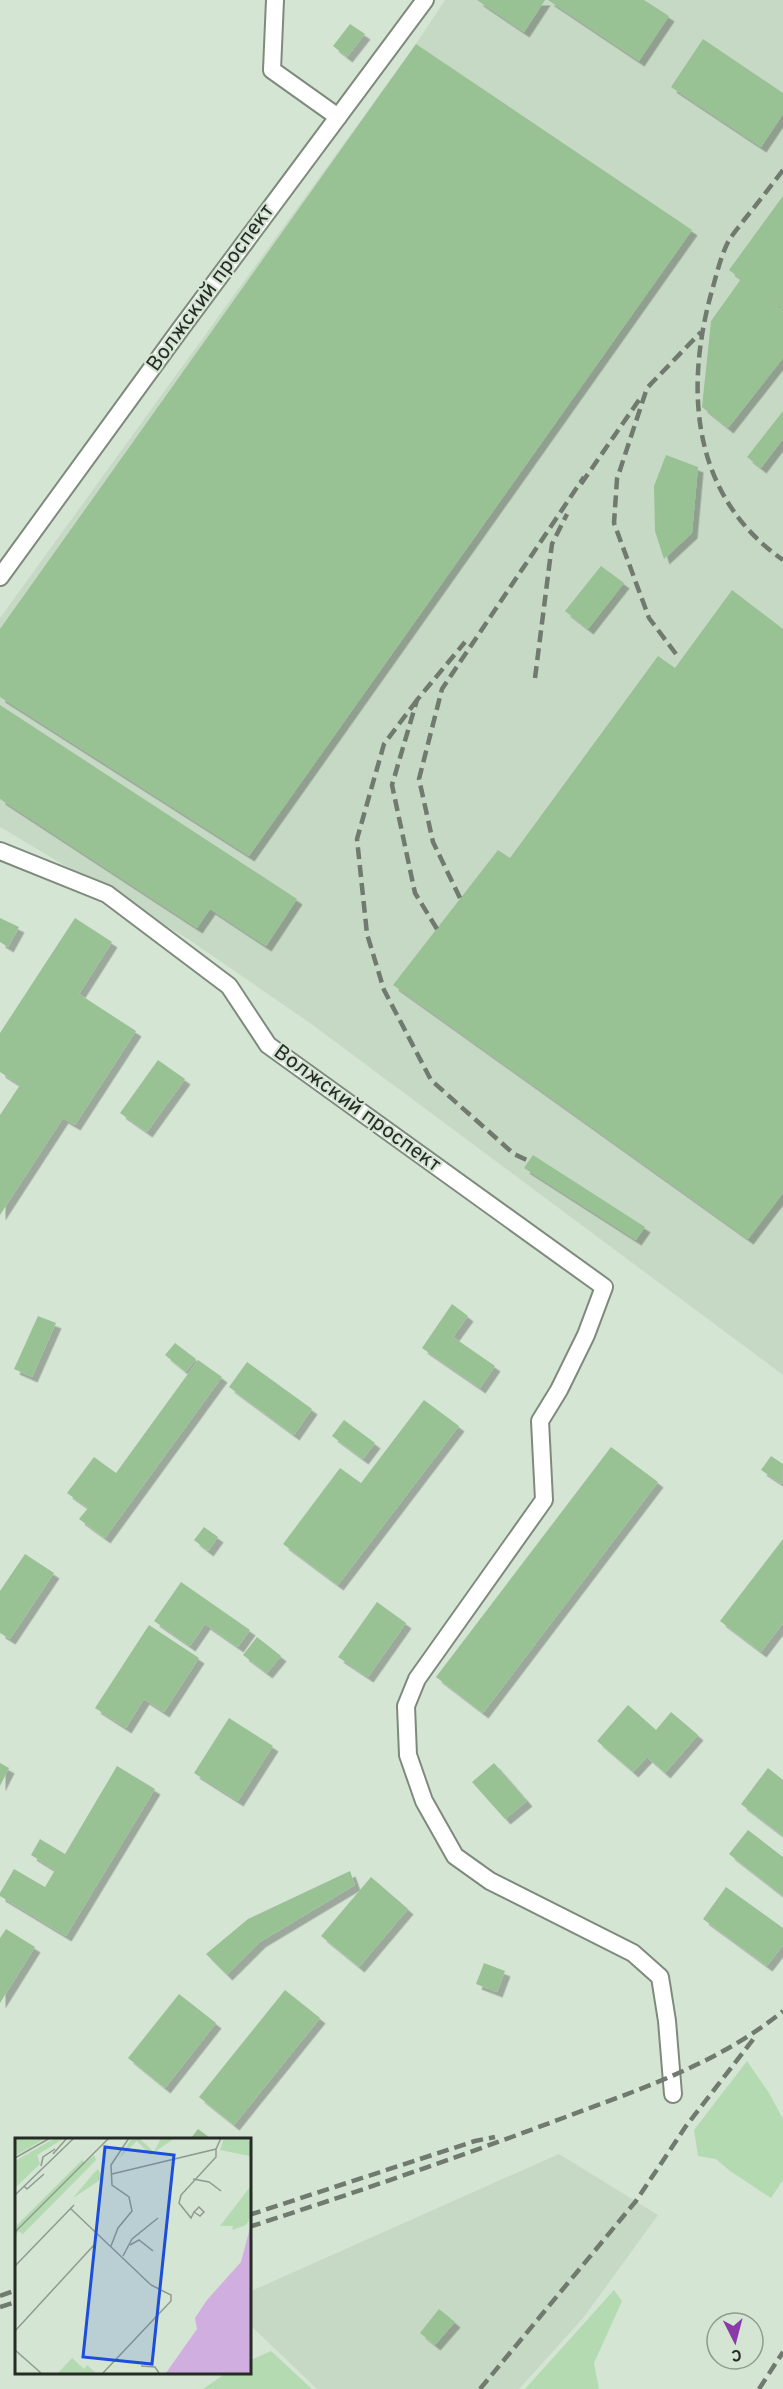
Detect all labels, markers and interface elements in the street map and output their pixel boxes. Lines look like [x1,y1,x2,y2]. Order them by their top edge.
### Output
street label: Волжский проспект [141,199,281,377]
street label: Волжский проспект [268,1039,446,1179]
inset map [15,2138,250,2374]
north arrow [705,2311,765,2371]
text: С [730,2343,742,2364]

